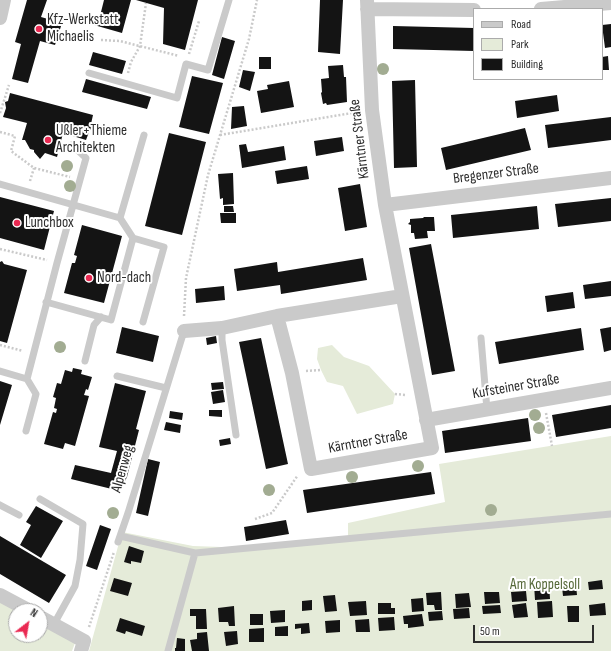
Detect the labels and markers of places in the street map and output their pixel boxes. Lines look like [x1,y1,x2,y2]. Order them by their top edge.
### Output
place label: Kfz-Werkstatt Michaelis [47,11,119,46]
marker: Kfz-Werkstatt Michaelis [34,24,44,34]
place label: Ußler+Thieme Architekten [56,122,127,157]
marker: Ußler+Thieme Architekten [43,135,53,145]
place label: Lunchbox [25,214,74,232]
marker: Lunchbox [12,218,22,228]
place label: Nord-dach [97,269,151,287]
marker: Nord-dach [84,273,94,283]

